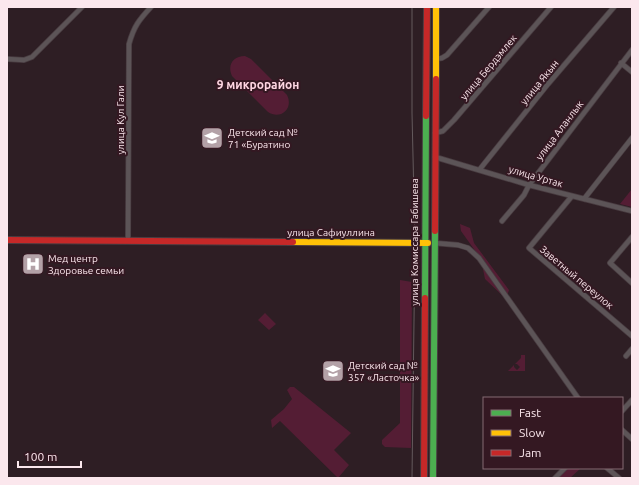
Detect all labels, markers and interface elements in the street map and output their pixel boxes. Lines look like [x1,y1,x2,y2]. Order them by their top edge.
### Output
street label: улица Бердэмлек [458,33,519,102]
street label: улица Якын [518,58,561,107]
district label: 9 микрорайон [217,78,299,91]
street label: улица Кул Гали [115,85,126,155]
street label: улица Аланлык [533,98,585,162]
school or university icon: Детский сад № 71 «Буратино [199,125,225,151]
place label: Детский сад № 71 «Буратино [228,127,298,150]
street label: улица Уртак [508,164,564,189]
street label: улица Комиссара Габишева [409,178,420,306]
street label: улица Сафиуллина [287,227,375,238]
street label: Заветный переулок [538,244,615,311]
hospital icon: Мед центр Здоровье семьи [20,251,46,277]
place label: Мед центр Здоровье семьи [48,253,124,276]
school or university icon: Детский сад № 357 «Ласточка» [320,358,346,384]
place label: Детский сад № 357 «Ласточка» [348,360,420,383]
legend [483,397,623,469]
text: Fast [519,406,541,419]
text: Slow [519,426,545,439]
scale bar [18,443,81,469]
text: Jam [519,446,541,459]
text: 100 m [24,450,57,463]

